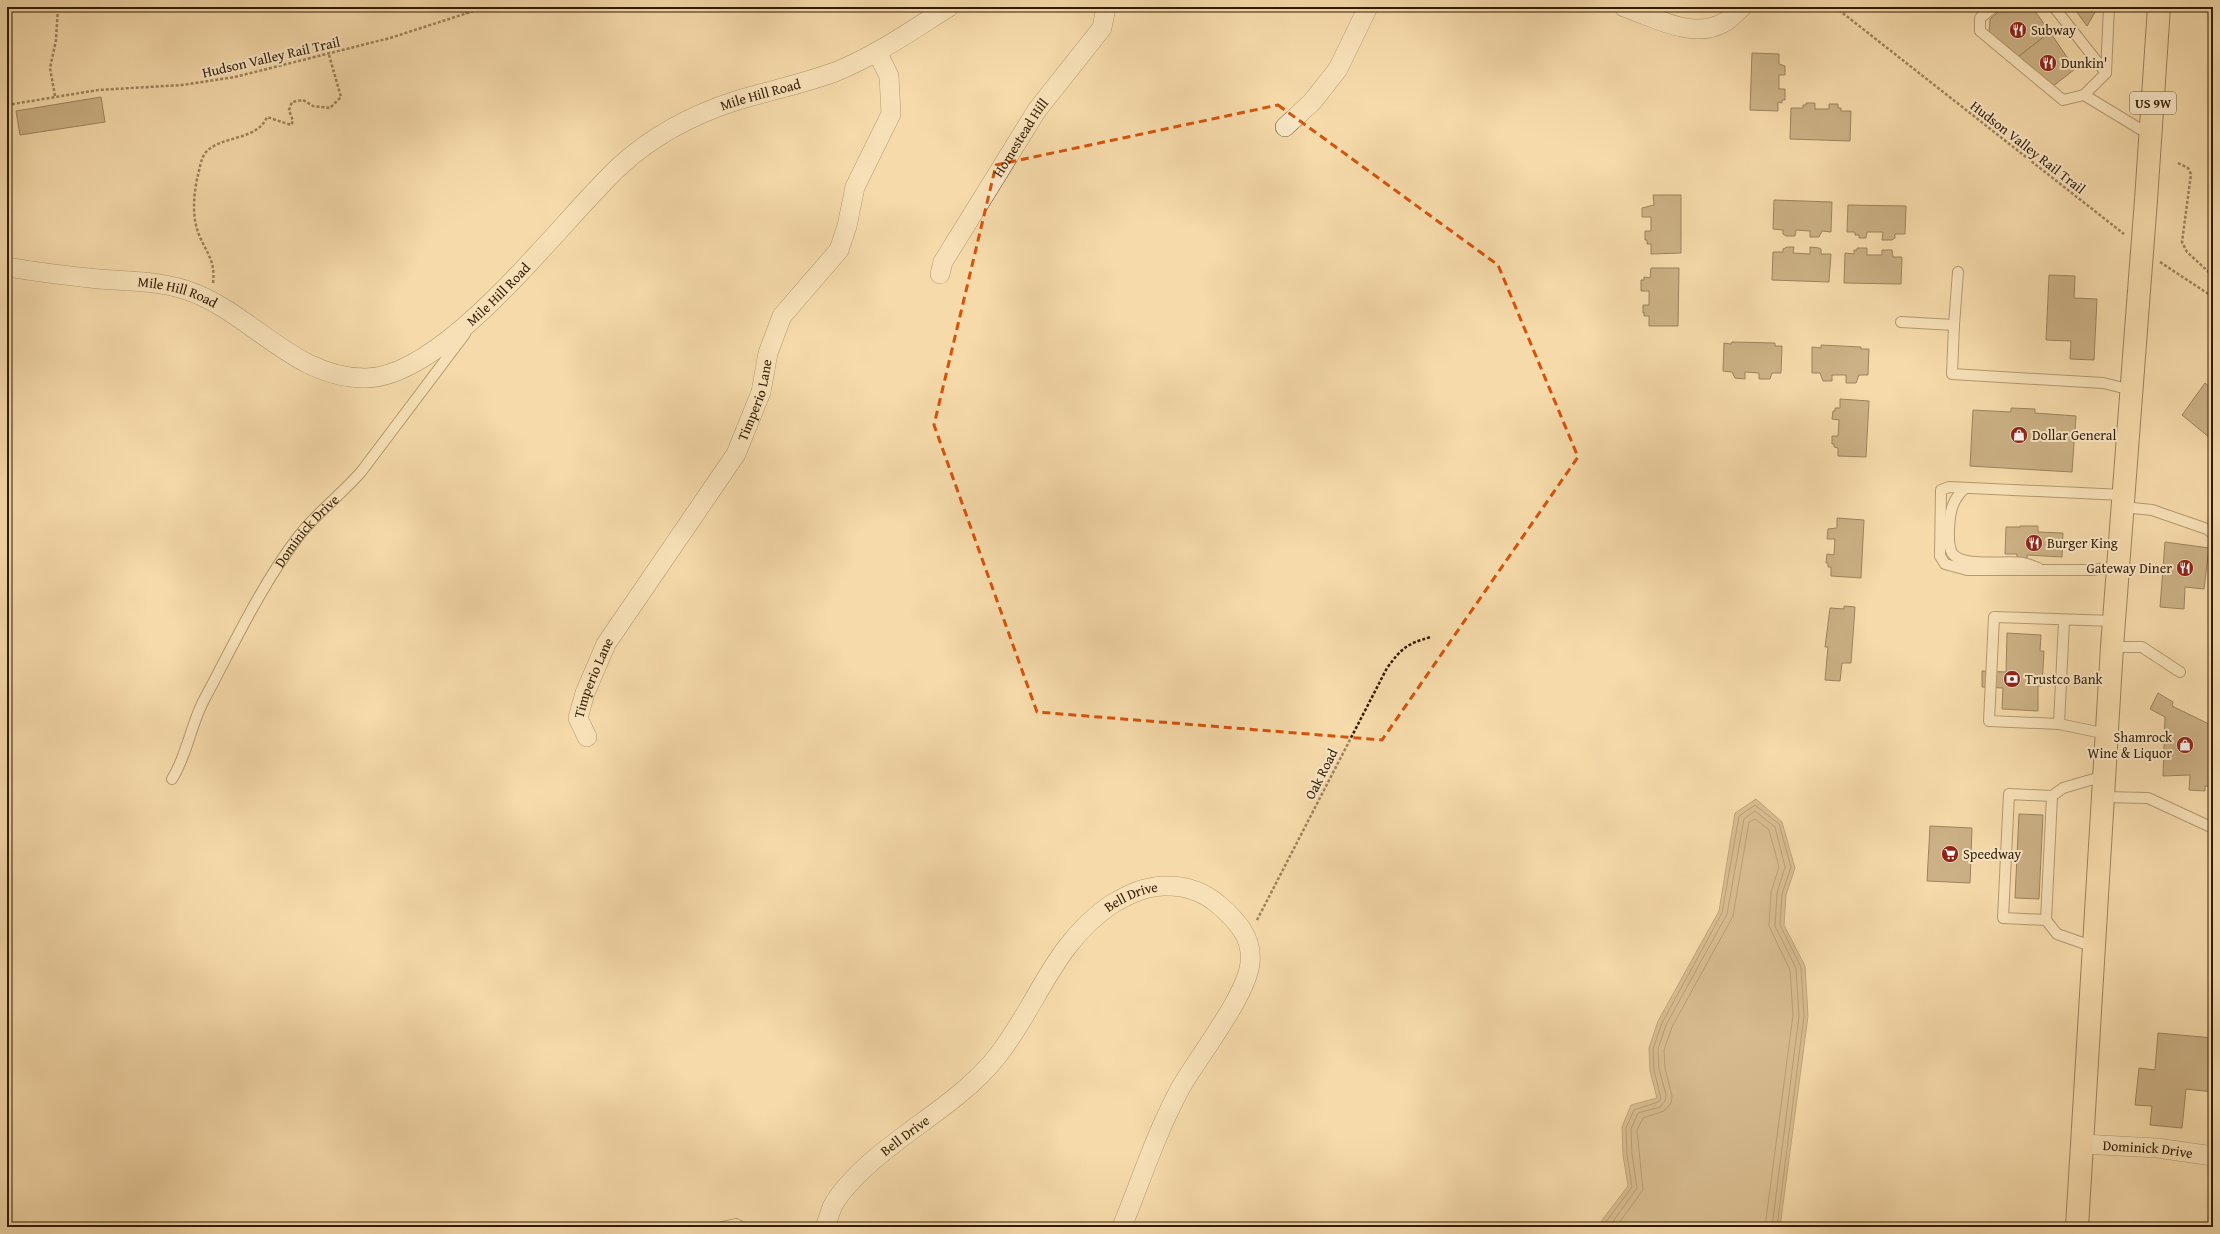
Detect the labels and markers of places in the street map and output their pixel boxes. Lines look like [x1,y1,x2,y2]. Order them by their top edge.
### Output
restaurant icon: Subway [2008,20,2028,40]
place label: Subway [2031,20,2076,40]
restaurant icon: Dunkin' [2038,53,2058,73]
place label: Dunkin' [2061,53,2107,73]
shop icon: Dollar General [2009,425,2029,445]
place label: Dollar General [2032,425,2116,445]
restaurant icon: Burger King [2024,533,2044,553]
place label: Burger King [2047,533,2118,553]
place label: Gateway Diner [2087,558,2172,578]
restaurant icon: Gateway Diner [2175,558,2195,578]
bank icon: Trustco Bank [2002,669,2022,689]
place label: Trustco Bank [2025,669,2104,689]
place label: Shamrock Wine & Liquor [2088,727,2173,763]
shop icon: Shamrock Wine & Liquor [2175,735,2195,755]
supermarket icon: Speedway [1940,844,1960,864]
place label: Speedway [1963,844,2021,864]

